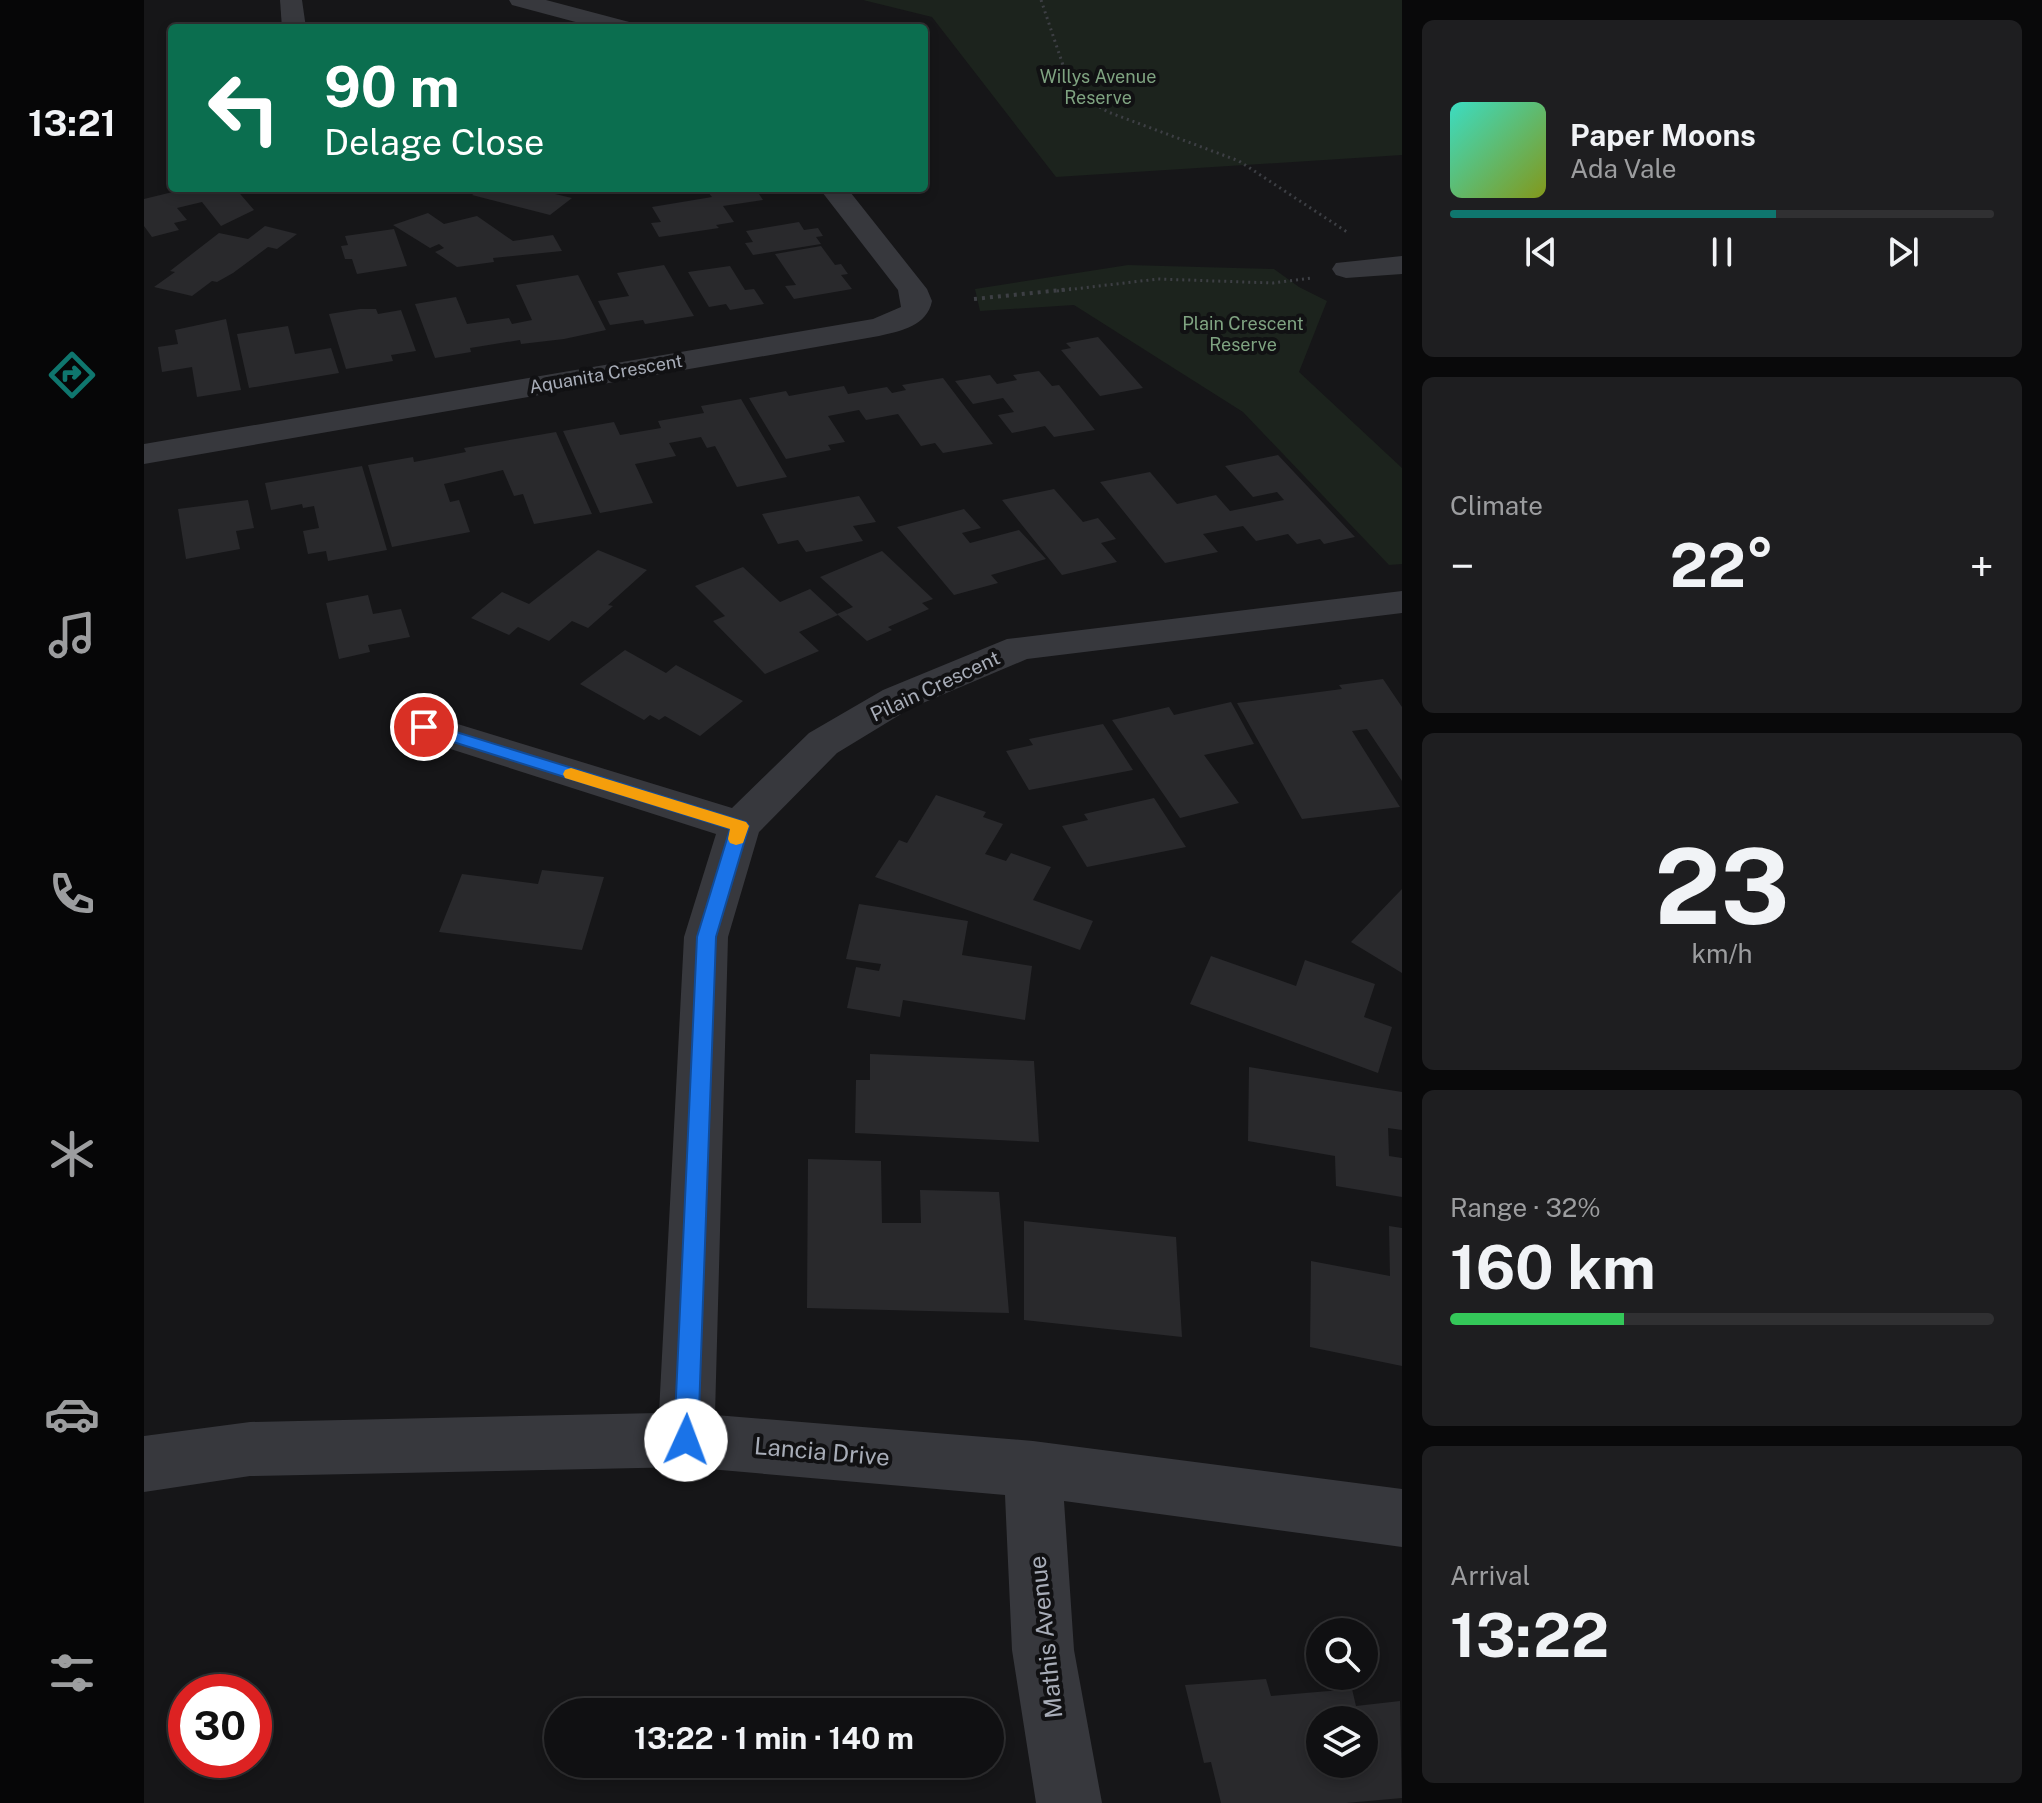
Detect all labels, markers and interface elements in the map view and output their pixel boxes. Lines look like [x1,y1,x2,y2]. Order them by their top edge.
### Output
text: 90 m [324,54,460,120]
icon: left [192,56,296,160]
park label: Willys Avenue Reserve [1040,66,1156,108]
text: 13:21 [28,102,116,144]
text: Paper Moons [1570,117,1756,153]
text: Delage Close [324,121,544,163]
text: Ada Vale [1570,153,1676,184]
icon: previous [1519,230,1563,274]
icon: pause [1700,230,1744,274]
icon: next [1881,230,1925,274]
park label: Plain Crescent Reserve [1182,313,1304,355]
icon: directions [44,347,100,403]
street label: Aquanita Crescent [528,350,684,397]
text: Climate [1450,490,1543,521]
text: 22° [1670,530,1774,601]
text: − [1450,540,1474,592]
text: + [1970,540,1994,592]
icon: music [44,607,100,663]
street label: Pilain Crescent [866,646,1004,726]
pin [390,693,458,761]
icon: arrive [402,705,446,749]
text: 23 [1654,825,1790,947]
icon: phone [44,866,100,922]
text: km/h [1691,938,1753,969]
icon: climate [44,1126,100,1182]
text: Range · 32% [1450,1192,1601,1223]
text: 160 km [1450,1232,1656,1303]
icon: car [44,1386,100,1442]
position arrow [644,1398,728,1482]
street label: Lancia Drive [753,1431,891,1471]
street label: Mathis Avenue [1023,1554,1067,1720]
text: Arrival [1450,1560,1530,1591]
text: 13:22 [1450,1600,1609,1671]
map controls [1306,1618,1378,1778]
button: search [1306,1618,1378,1690]
icon: filters [44,1645,100,1701]
speed limit sign: 30 [168,1674,272,1778]
button: layers [1306,1706,1378,1778]
text: 13:22 · 1 min · 140 m [634,1720,914,1756]

